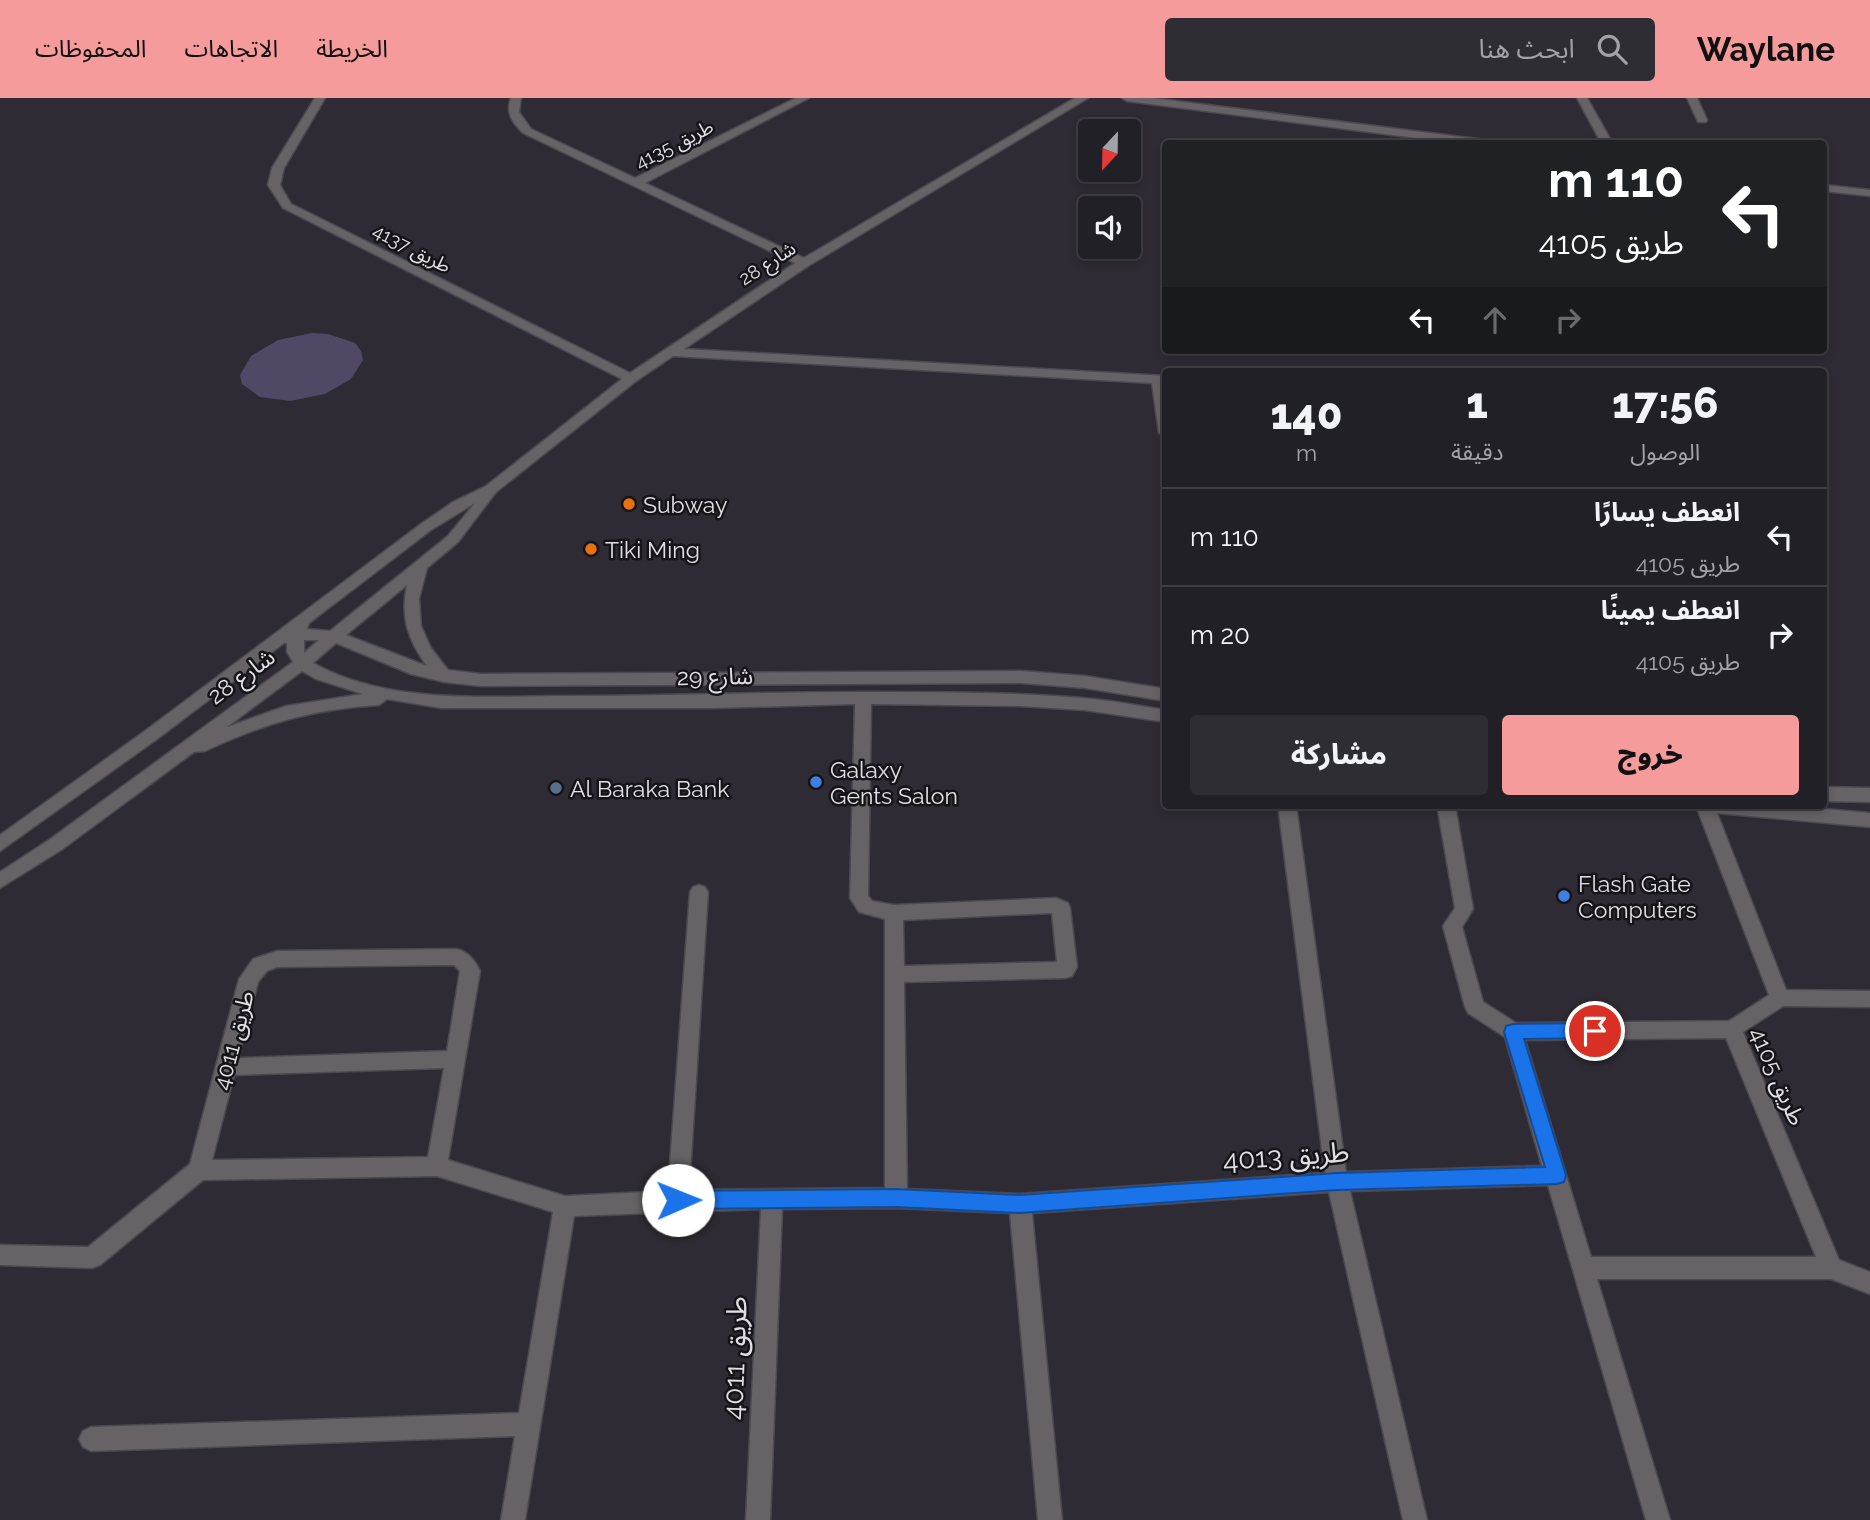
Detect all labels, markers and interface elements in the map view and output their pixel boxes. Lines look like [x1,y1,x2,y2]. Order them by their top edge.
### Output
search box [1165,18,1655,81]
icon: search [1593,30,1631,68]
text: Waylane [1697,30,1835,69]
text: المحفوظات [35,34,146,63]
text: الاتجاهات [184,34,278,63]
text: الخريطة [316,34,388,63]
text: ابحث هنا [1478,34,1575,64]
street label: طريق 4135 [631,115,717,174]
north arrow [1078,119,1141,182]
map controls [1078,119,1141,259]
text: 110 m [1548,151,1684,208]
icon: left [1708,168,1799,259]
button: sound [1078,196,1141,259]
street label: طريق 4137 [369,219,455,278]
text: طريق 4105 [1539,224,1684,261]
street label: شارع 28 [735,237,801,292]
icon: left [1403,301,1441,339]
icon: ahead [1476,301,1514,339]
icon: right [1549,301,1587,339]
text: 1 [1466,379,1488,428]
text: 17:56 [1612,379,1718,428]
text: 140 [1271,390,1342,439]
text: دقيقة [1451,438,1503,465]
text: الوصول [1630,438,1700,465]
text: m [1296,439,1317,466]
place label: Subway [643,491,727,518]
marker: Subway [621,496,637,512]
text: انعطف يسارًا [1594,497,1740,527]
icon: left [1761,518,1799,556]
text: 110 m [1190,522,1259,552]
place label: Tiki Ming [605,536,700,563]
marker: Tiki Ming [583,541,599,557]
text: طريق 4105 [1636,550,1740,577]
text: انعطف يمينًا [1601,595,1740,625]
icon: right [1761,616,1799,654]
text: 20 m [1190,620,1250,650]
street label: شارع 28 [202,643,282,713]
text: طريق 4105 [1636,648,1740,675]
street label: شارع 29 [677,662,753,694]
button: مشاركة [1190,715,1488,795]
button: خروج [1502,715,1799,795]
place label: Galaxy Gents Salon [830,756,958,809]
marker: Galaxy Gents Salon [808,774,824,790]
place label: Al Baraka Bank [570,775,729,802]
marker: Al Baraka Bank [548,780,564,796]
place label: Flash Gate Computers [1578,870,1697,923]
marker: Flash Gate Computers [1556,888,1572,904]
street label: طريق 4011 [207,987,260,1093]
pin [1565,1001,1625,1061]
icon: arrive [1576,1012,1614,1050]
street label: طريق 4105 [1744,1023,1812,1130]
street label: طريق 4013 [1222,1135,1350,1178]
position arrow [641,1163,715,1237]
street label: طريق 4011 [716,1296,755,1420]

